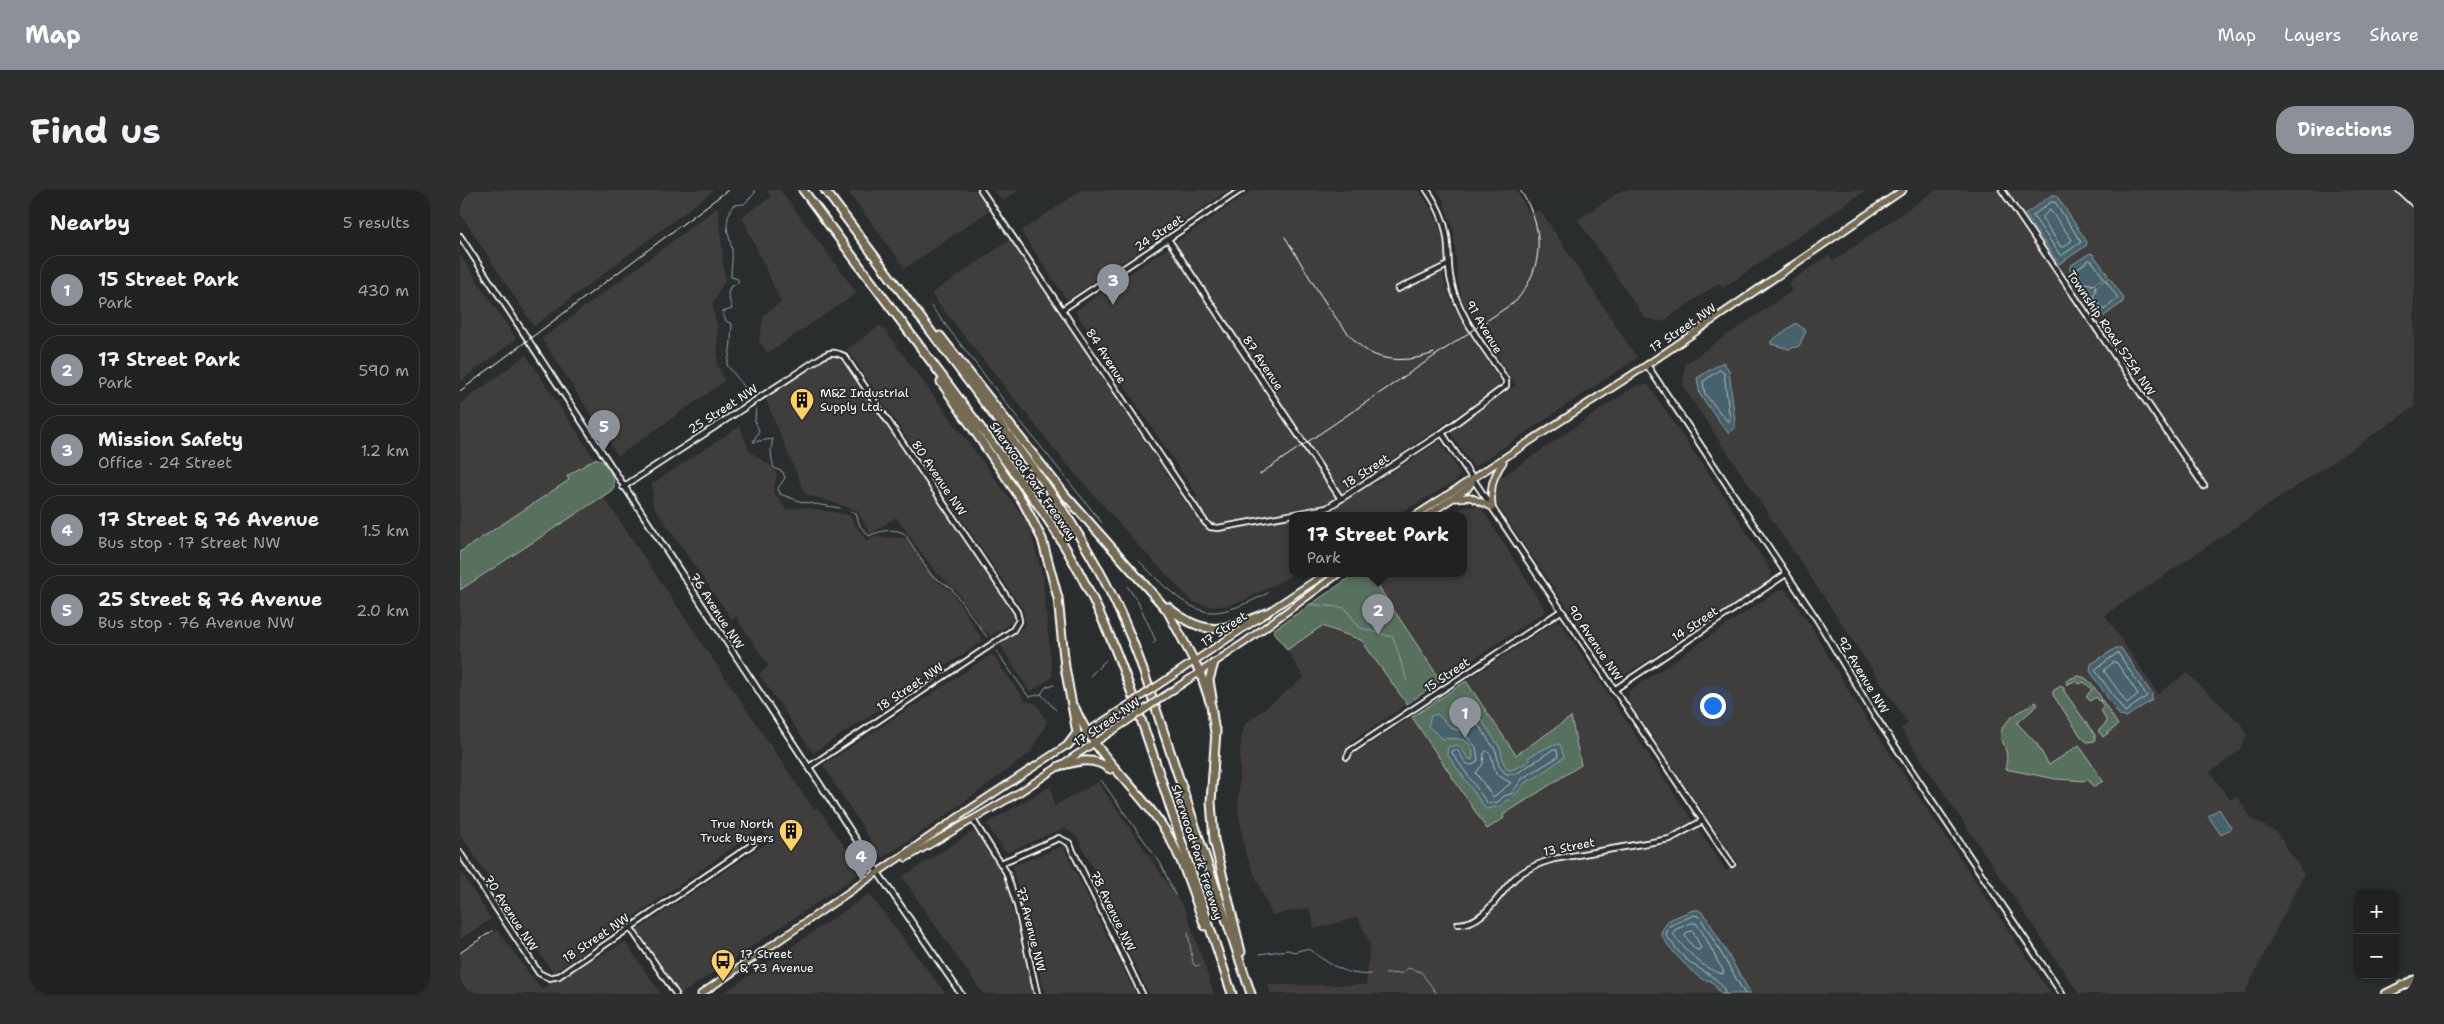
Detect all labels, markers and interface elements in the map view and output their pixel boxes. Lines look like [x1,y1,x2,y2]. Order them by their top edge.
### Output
text: Map [25,19,81,51]
text: Map [2218,23,2256,47]
text: Layers [2284,23,2341,47]
text: Share [2369,23,2419,47]
button: Directions [2276,106,2414,154]
text: Find us [30,107,161,154]
text: Nearby [50,209,130,237]
street label: 24 Street [1132,211,1186,255]
text: 5 results [343,212,410,233]
pin: 3 [1097,264,1129,305]
text: 15 Street Park [98,267,239,292]
street label: Township Road 525A NW [2063,267,2159,399]
text: 1 [63,280,71,301]
text: 430 m [358,280,409,301]
text: Park [98,292,132,313]
street label: 91 Avenue [1462,297,1506,357]
street label: 17 Street NW [1647,300,1719,356]
street label: 84 Avenue [1082,325,1130,387]
street label: 87 Avenue [1239,333,1287,394]
text: 17 Street Park [98,347,240,372]
text: 2 [61,360,73,381]
text: 590 m [359,360,409,381]
text: Park [98,372,132,393]
street label: 25 Street NW [685,381,761,437]
place label: M&Z Industrial Supply Ltd. [820,385,909,415]
building icon: M&Z Industrial Supply Ltd. [789,387,815,421]
pin: 5 [588,410,620,451]
street label: Sherwood Park Freeway [986,419,1080,544]
text: Mission Safety [98,427,243,452]
street label: 80 Avenue NW [908,437,970,519]
text: 3 [61,440,73,461]
text: 1.2 km [361,440,409,461]
street label: 18 Street [1340,450,1392,492]
text: Office · 24 Street [98,452,232,473]
text: 17 Street & 76 Avenue [98,507,319,532]
popup [1289,512,1467,577]
text: 4 [61,520,73,541]
text: 1.5 km [362,520,409,541]
text: 17 Street Park [1307,522,1449,547]
text: Bus stop · 17 Street NW [98,532,281,553]
text: Park [1307,547,1341,568]
street label: 76 Avenue NW [686,570,748,652]
text: 25 Street & 76 Avenue [98,587,322,612]
pin: 2 [1362,594,1394,635]
text: 5 [62,600,72,621]
text: 2.0 km [356,600,409,621]
street label: 90 Avenue NW [1564,602,1626,684]
street label: 14 Street [1669,603,1721,645]
street label: 17 Street [1198,608,1250,650]
text: Bus stop · 76 Avenue NW [98,612,295,633]
street label: 92 Avenue NW [1834,633,1892,717]
street label: 15 Street [1421,654,1473,696]
street label: 18 Street NW [873,659,947,715]
your location [1700,693,1726,719]
street label: 17 Street NW [1071,694,1143,750]
pin: 1 [1449,697,1481,738]
street label: Sherwood Park Freeway [1168,782,1226,922]
place label: True North Truck Buyers [700,816,774,846]
building icon: True North Truck Buyers [778,818,804,852]
street label: 13 Street [1542,834,1596,860]
pin: 4 [845,840,877,881]
street label: 78 Avenue NW [1087,868,1139,954]
street label: 70 Avenue NW [480,872,542,954]
street label: 77 Avenue NW [1013,885,1049,973]
map controls [2354,889,2399,979]
button: + [2354,889,2399,934]
street label: 18 Street NW [559,910,633,966]
button: − [2354,934,2399,979]
place label: 17 Street & 73 Avenue [740,946,814,976]
bus stop icon: 17 Street & 73 Avenue [710,948,736,982]

